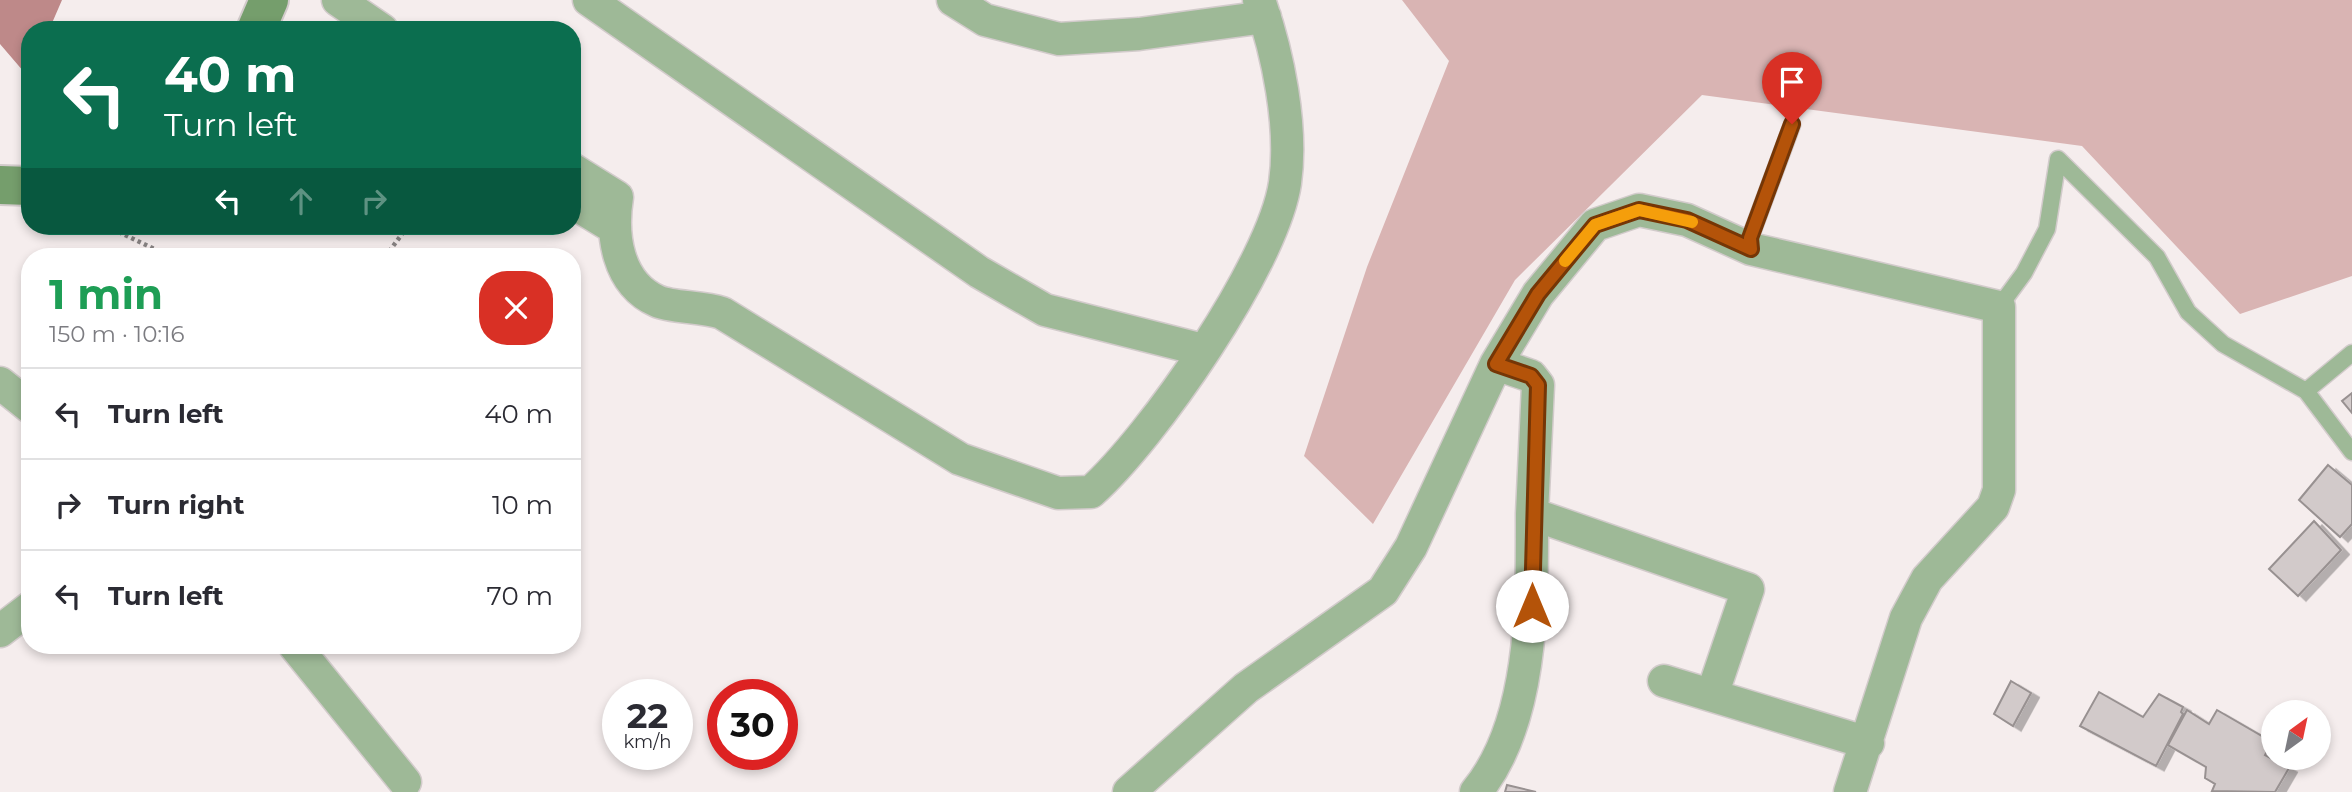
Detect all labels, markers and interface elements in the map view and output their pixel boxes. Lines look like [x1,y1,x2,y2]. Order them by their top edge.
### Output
text: 40 m [164,45,296,104]
icon: left [49,49,140,140]
pin [1762,52,1822,124]
icon: arrive [1773,63,1811,101]
text: Turn left [164,105,298,144]
icon: left [209,182,247,220]
icon: ahead [282,182,320,220]
icon: right [355,182,393,220]
text: 1 min [49,268,163,320]
button: close [479,271,553,345]
text: 150 m · 10:16 [49,320,185,348]
icon: left [49,395,87,433]
text: Turn left [108,398,224,430]
text: 40 m [484,398,553,430]
icon: right [49,486,87,524]
text: Turn right [108,489,244,521]
text: 10 m [492,489,553,521]
position arrow [1495,569,1569,643]
icon: left [49,577,87,615]
text: Turn left [108,580,224,612]
text: 70 m [487,580,553,612]
speed limit sign: 30 [707,679,798,770]
text: 22 [627,694,668,737]
north arrow [2261,700,2331,770]
map controls [2261,700,2331,770]
text: km/h [623,731,672,753]

